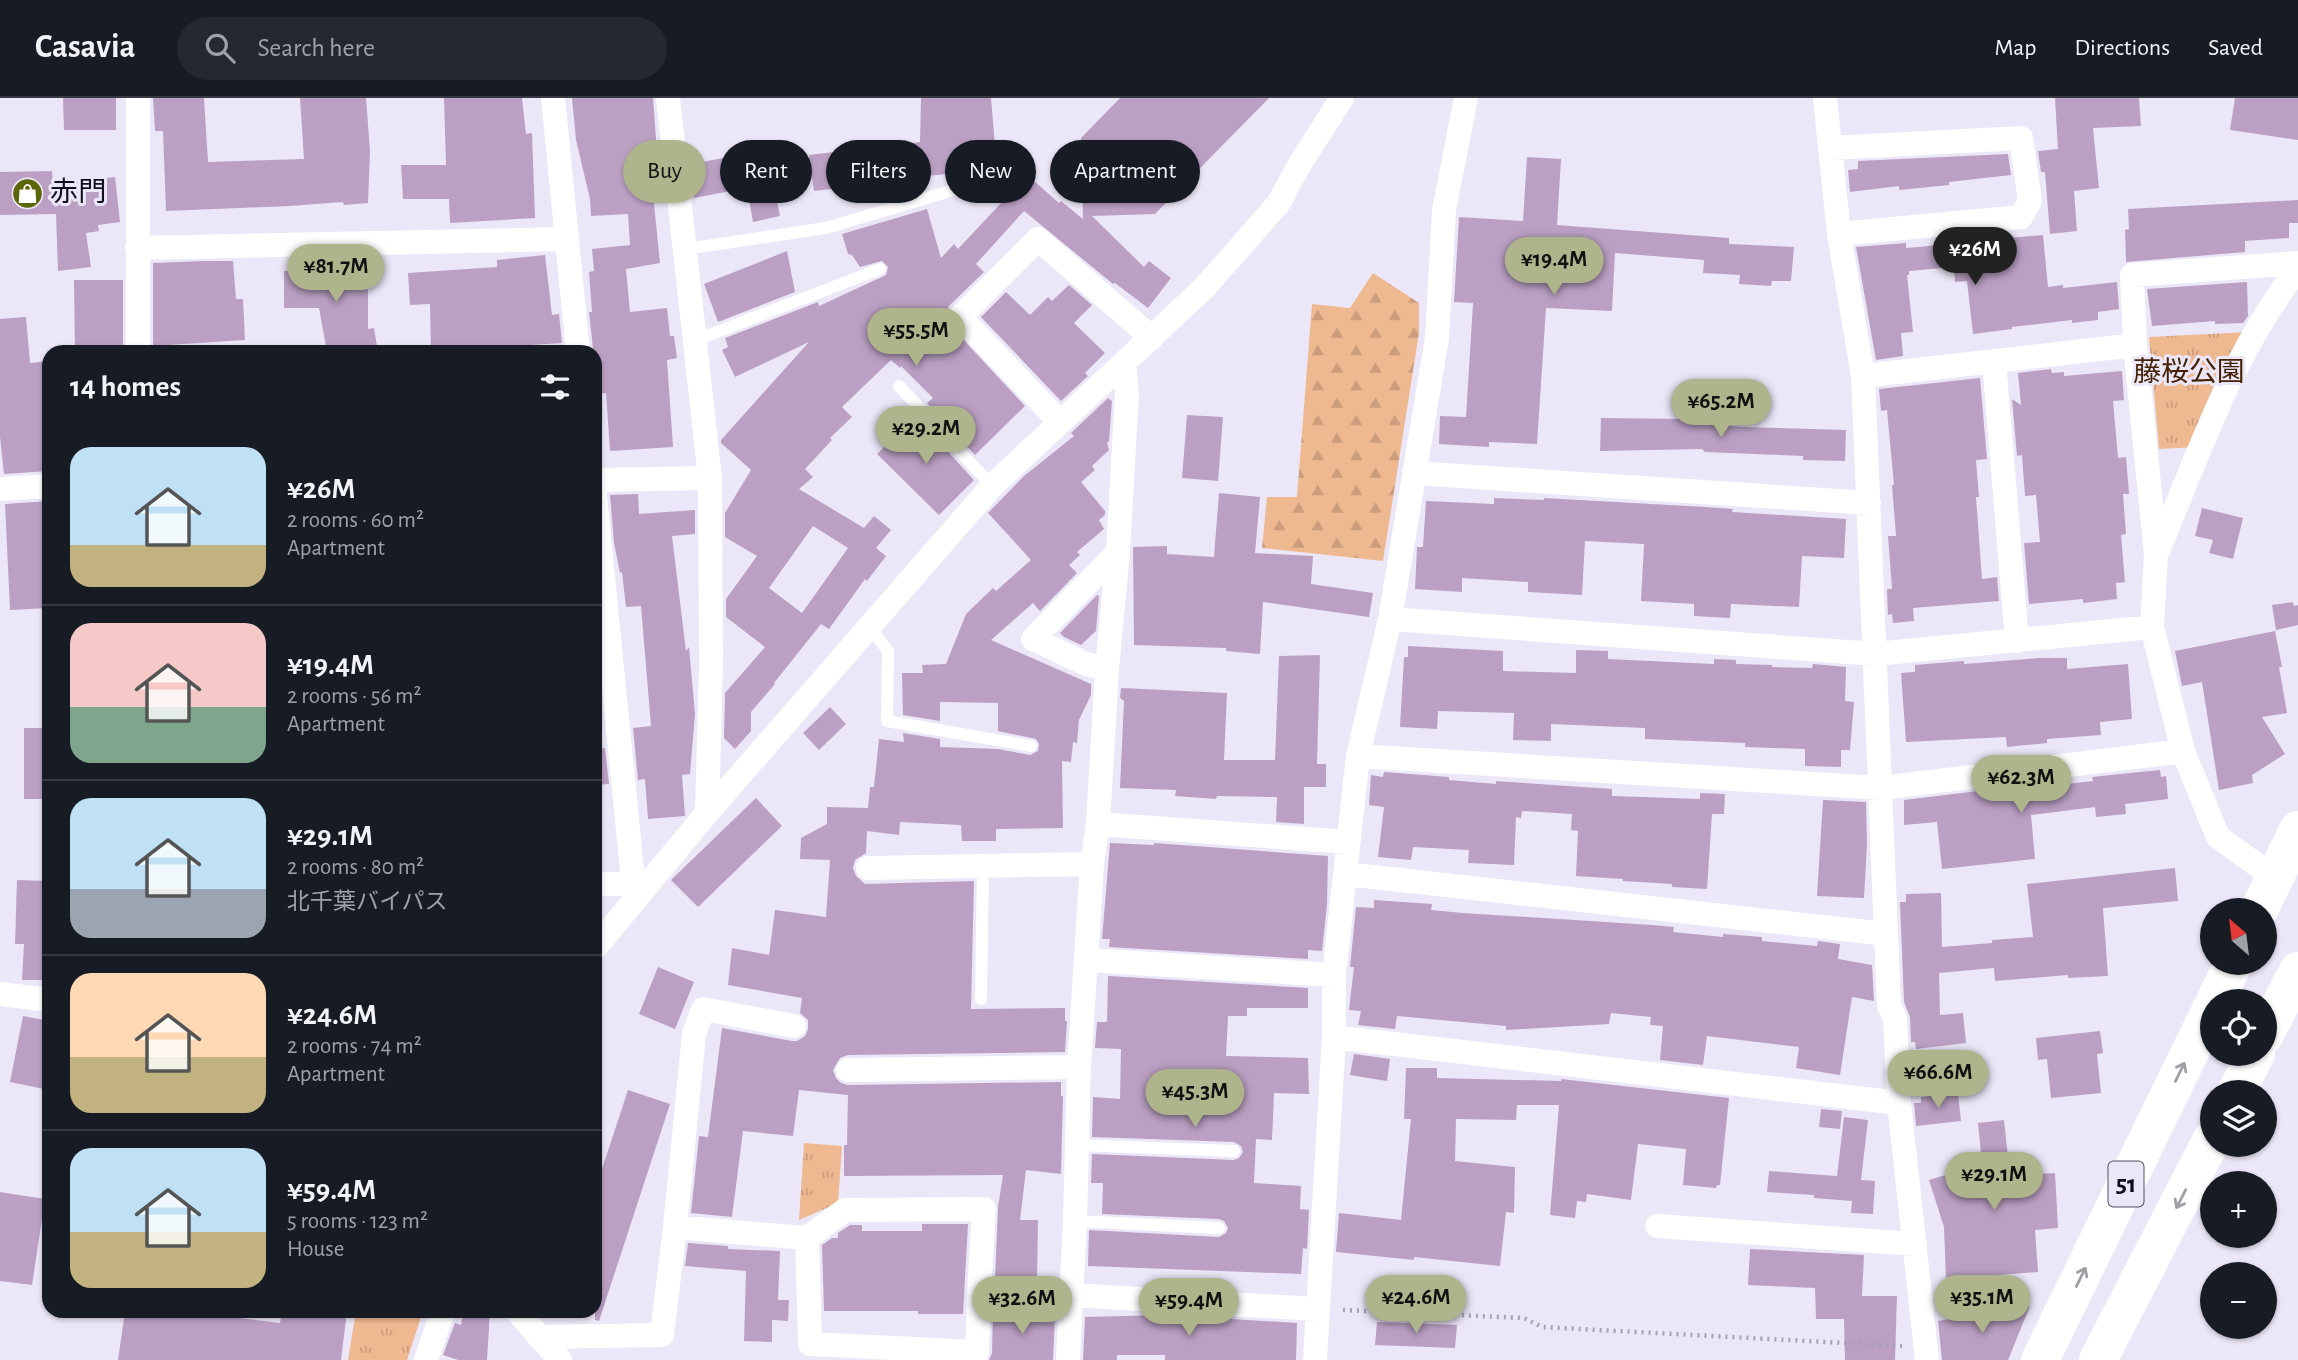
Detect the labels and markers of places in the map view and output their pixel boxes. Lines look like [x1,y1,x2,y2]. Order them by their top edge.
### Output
shop icon: 赤門 [10,176,44,210]
place label: 赤門 [50,177,106,207]
pin: ¥26M [1934,228,2016,287]
pin: ¥19.4M [1497,238,1611,297]
pin: ¥81.7M [279,244,393,304]
pin: ¥55.5M [859,308,973,368]
pin: ¥65.2M [1664,380,1778,439]
pin: ¥29.2M [869,406,983,466]
pin: ¥62.3M [1964,756,2078,815]
pin: ¥66.6M [1881,1051,1995,1110]
pin: ¥45.3M [1138,1070,1252,1129]
pin: ¥29.1M [1937,1152,2051,1212]
pin: ¥32.6M [965,1276,1079,1336]
pin: ¥24.6M [1359,1276,1473,1335]
pin: ¥35.1M [1925,1276,2039,1335]
pin: ¥59.4M [1132,1278,1246,1338]

